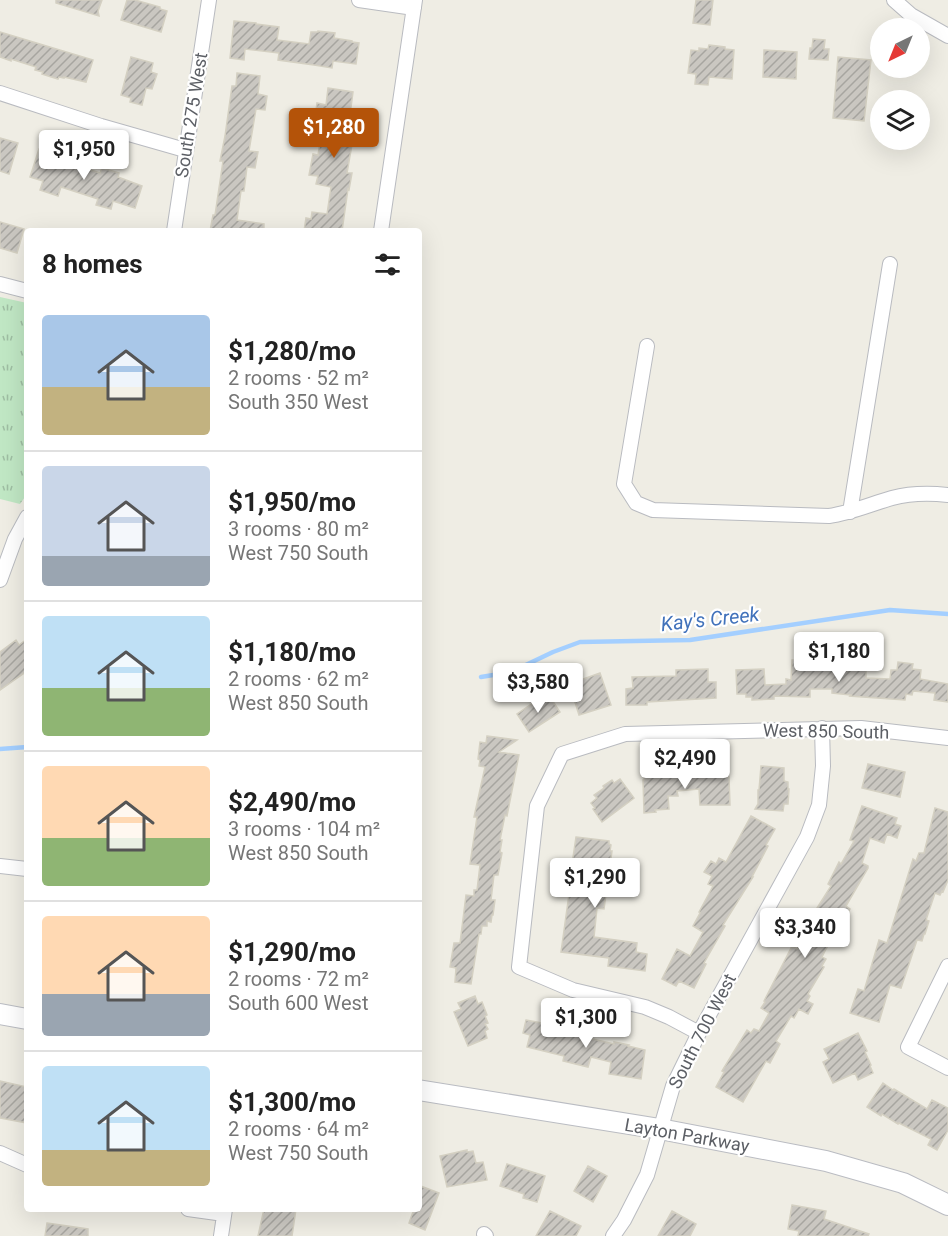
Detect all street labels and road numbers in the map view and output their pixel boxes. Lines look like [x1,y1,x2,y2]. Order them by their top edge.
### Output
street label: South 275 West [171,51,211,179]
street label: West 850 South [763,719,889,743]
street label: South 700 West [664,970,740,1092]
street label: Layton Parkway [623,1114,751,1156]

